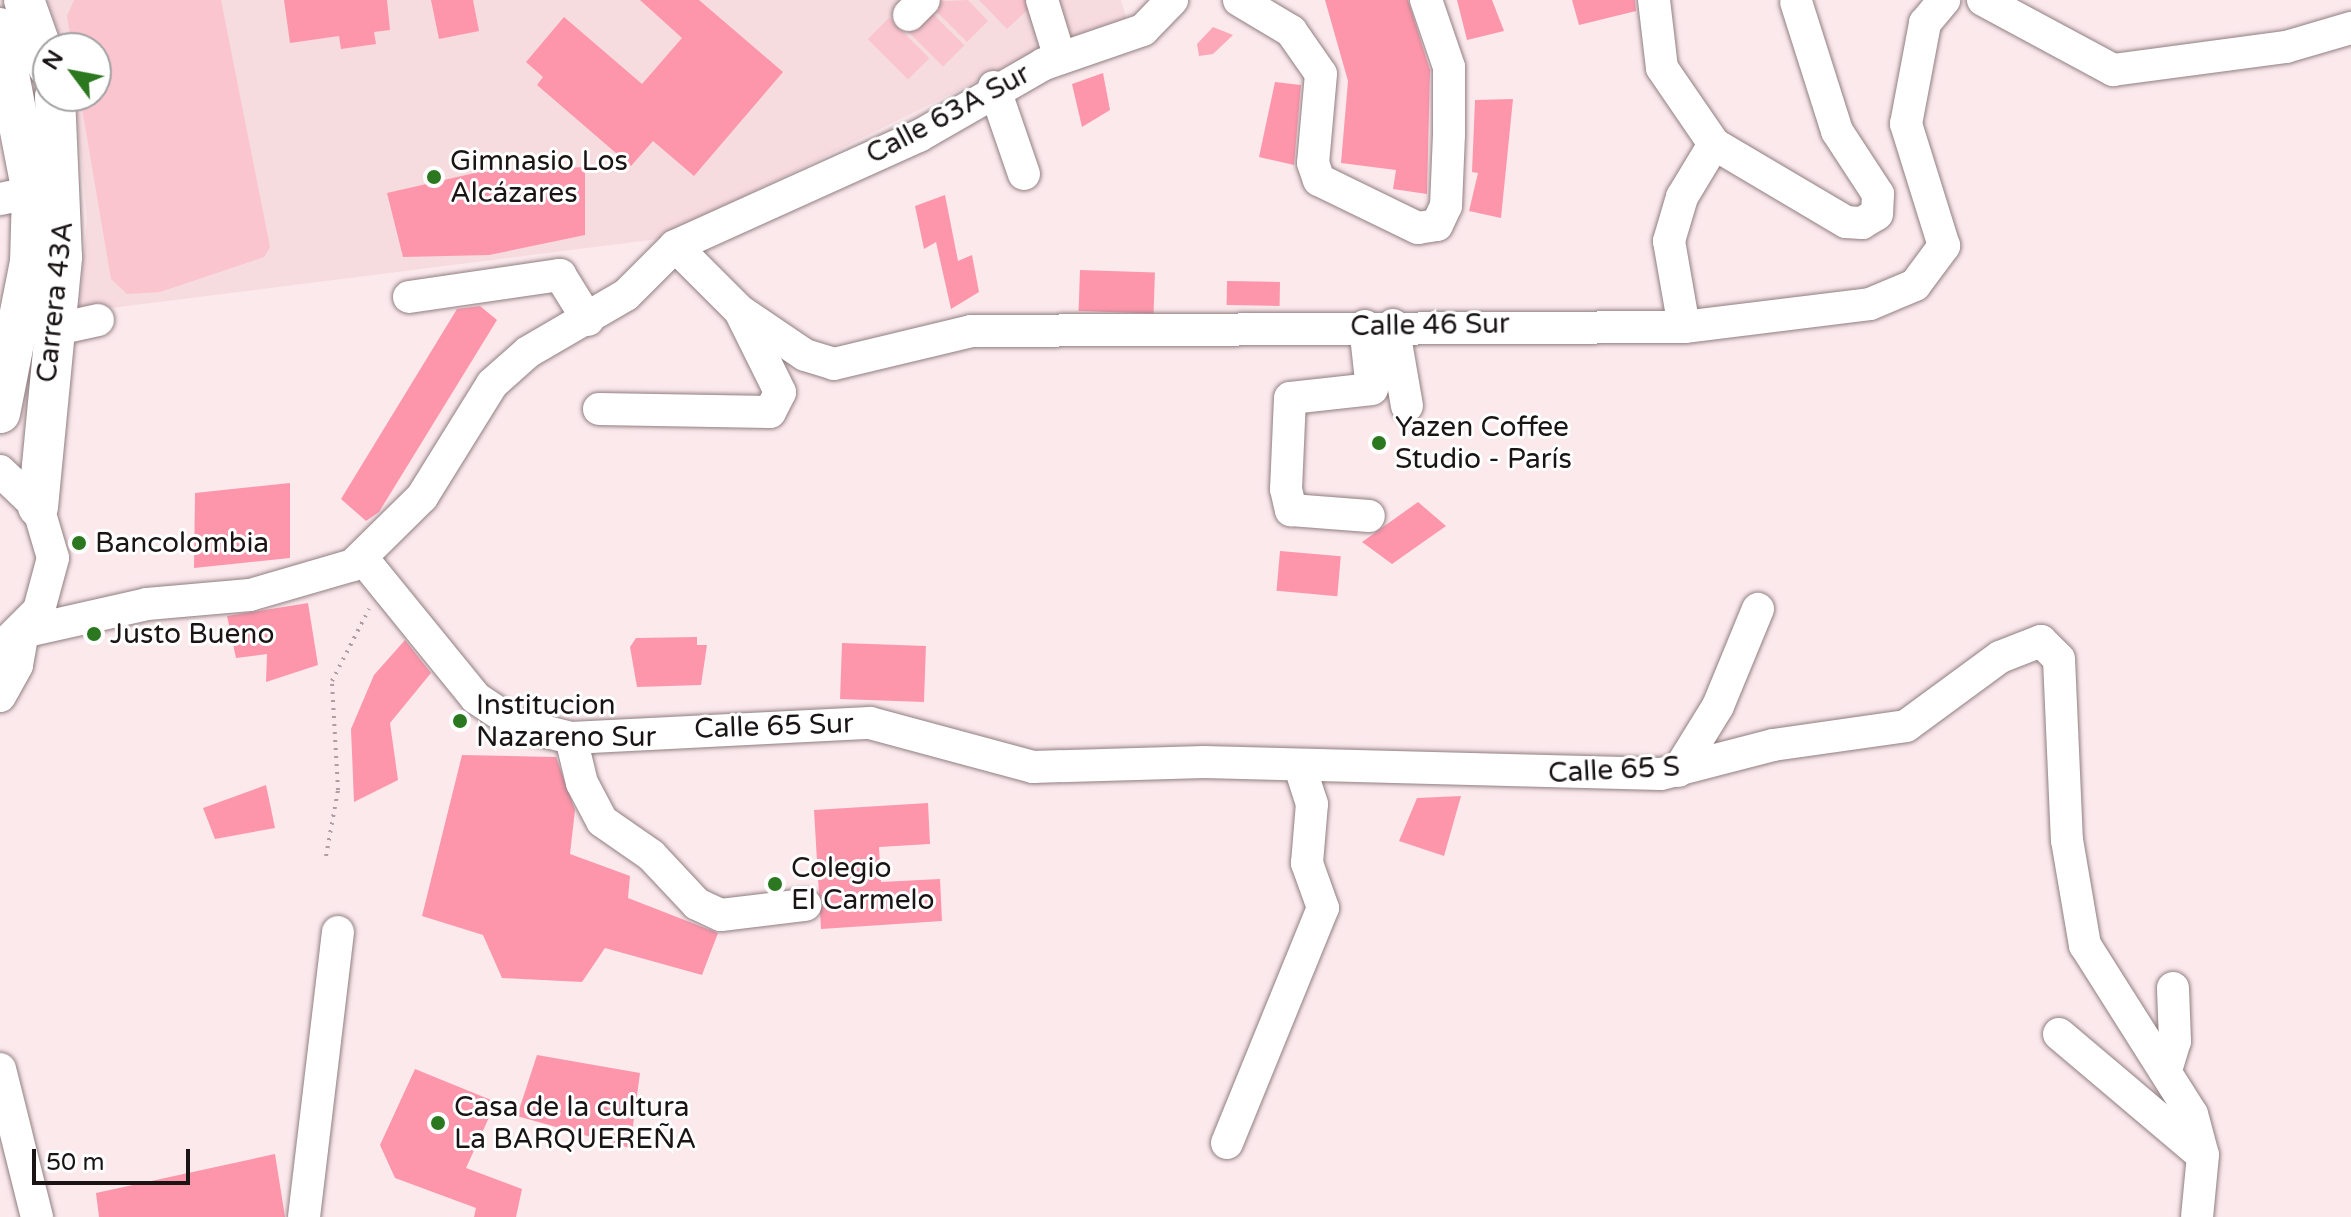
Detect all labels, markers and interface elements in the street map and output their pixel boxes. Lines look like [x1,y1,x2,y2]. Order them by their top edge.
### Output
north arrow [32,32,112,112]
text: N [38,46,69,75]
street label: Calle 63A Sur [860,57,1036,171]
place label: Gimnasio Los Alcázares [450,144,628,210]
marker: Gimnasio Los Alcázares [425,168,443,186]
street label: Carrera 43A [30,220,80,384]
street label: Calle 46 Sur [1350,307,1510,343]
place label: Yazen Coffee Studio - París [1395,410,1572,476]
marker: Yazen Coffee Studio - París [1370,434,1388,452]
place label: Bancolombia [95,526,269,560]
marker: Bancolombia [70,534,88,552]
place label: Justo Bueno [110,617,274,651]
marker: Justo Bueno [85,625,103,643]
place label: Institucion Nazareno Sur [476,688,656,754]
street label: Calle 65 Sur [694,706,854,746]
marker: Institucion Nazareno Sur [451,712,469,730]
street label: Calle 65 S [1547,750,1681,790]
place label: Colegio El Carmelo [791,851,935,917]
marker: Colegio El Carmelo [766,875,784,893]
place label: Casa de la cultura La BARQUEREÑA [454,1090,696,1156]
marker: Casa de la cultura La BARQUEREÑA [429,1114,447,1132]
scale bar [36,1133,194,1183]
text: 50 m [46,1148,104,1177]

